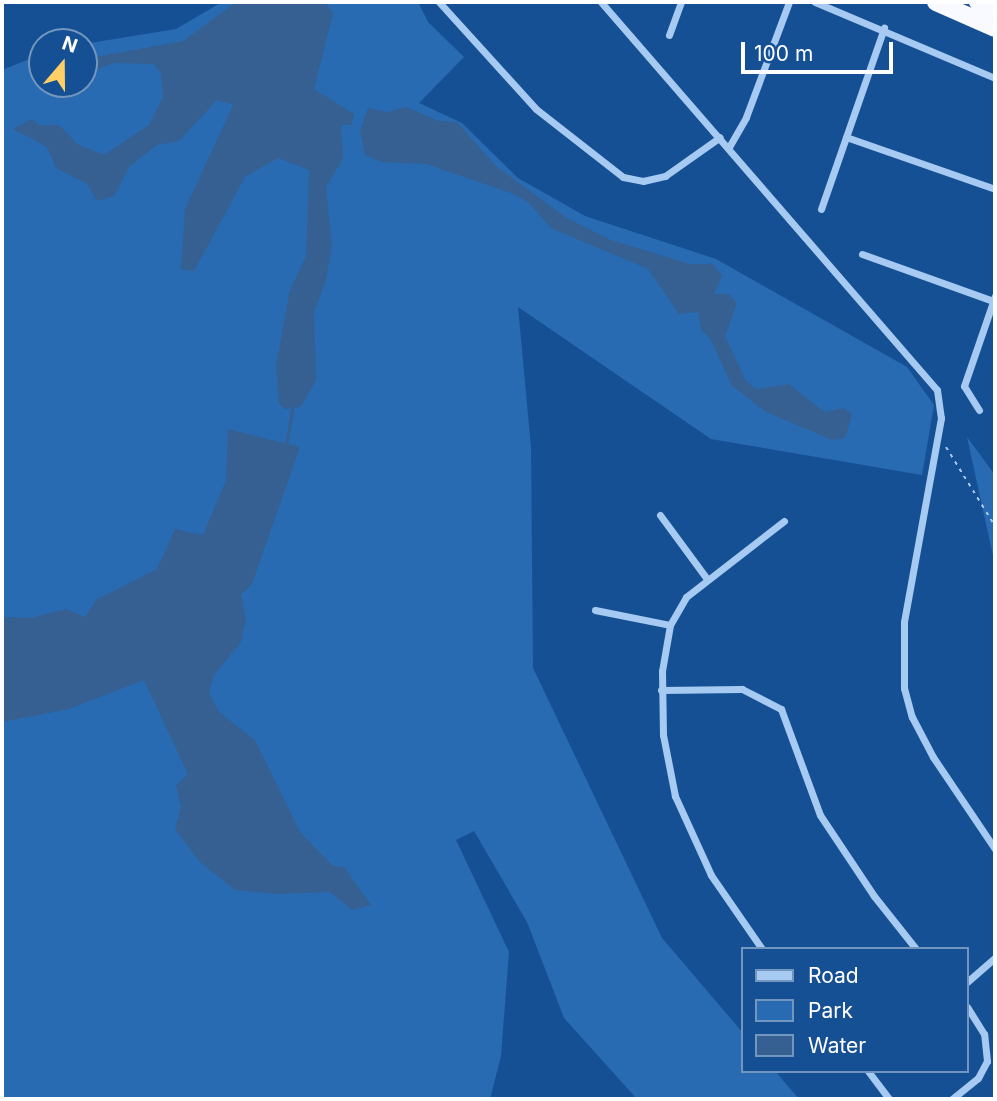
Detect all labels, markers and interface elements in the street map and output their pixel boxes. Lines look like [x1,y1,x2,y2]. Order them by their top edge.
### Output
north arrow [28,28,98,98]
scale bar [745,28,897,72]
text: N [59,31,80,58]
text: 100 m [754,41,813,66]
legend [741,947,969,1073]
text: Road [808,963,859,988]
text: Park [808,998,853,1023]
text: Water [808,1033,866,1058]

